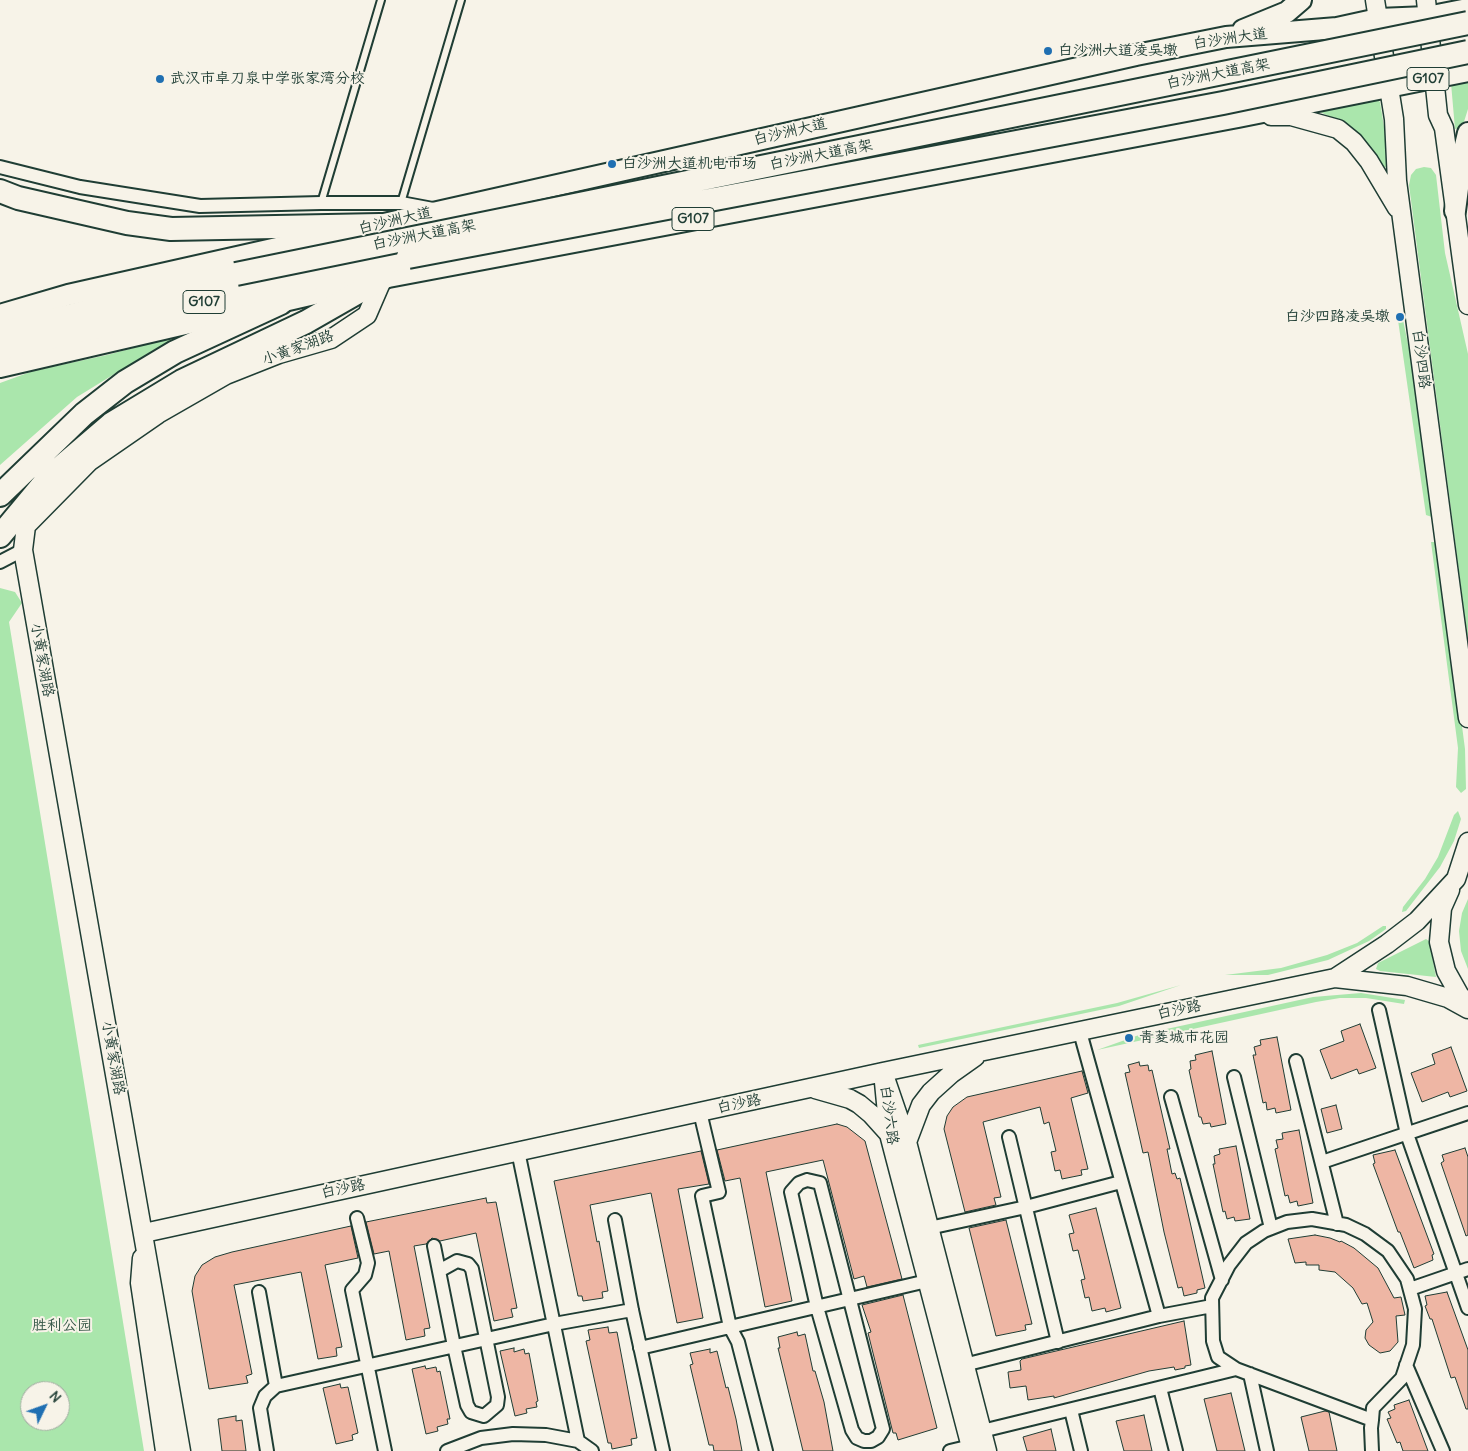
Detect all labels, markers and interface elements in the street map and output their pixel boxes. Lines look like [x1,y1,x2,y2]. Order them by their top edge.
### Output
street label: 白沙洲大道 [1192,25,1268,53]
place label: 白沙洲大道凌吴墩 [1058,42,1178,60]
marker: 白沙洲大道凌吴墩 [1042,45,1054,57]
street label: 白沙洲大道高架 [1165,55,1271,93]
road number: G107 [1407,68,1449,90]
place label: 武汉市卓刀泉中学张家湾分校 [170,70,365,88]
marker: 武汉市卓刀泉中学张家湾分校 [154,73,166,85]
street label: 白沙洲大道 [751,115,829,149]
street label: 白沙洲大道高架 [768,136,874,174]
place label: 白沙洲大道机电市场 [622,155,757,173]
marker: 白沙洲大道机电市场 [606,158,618,170]
street label: 白沙洲大道 [356,204,434,238]
road number: G107 [672,208,714,230]
street label: 白沙洲大道高架 [371,216,477,254]
road number: G107 [183,290,225,314]
place label: 白沙四路凌吴墩 [1285,308,1390,326]
marker: 白沙四路凌吴墩 [1394,311,1406,323]
street label: 小黄家湖路 [260,327,336,369]
street label: 白沙四路 [1408,328,1434,390]
street label: 小黄家湖路 [27,622,57,698]
street label: 白沙路 [1155,997,1203,1023]
street label: 小黄家湖路 [98,1020,128,1096]
place label: 青菱城市花园 [1139,1029,1229,1047]
marker: 青菱城市花园 [1123,1032,1135,1044]
street label: 白沙六路 [876,1084,902,1146]
street label: 白沙路 [715,1091,763,1117]
street label: 白沙路 [319,1176,367,1202]
park label: 胜利公园 [32,1317,92,1335]
north arrow [20,1381,70,1431]
text: N [45,1387,65,1406]

